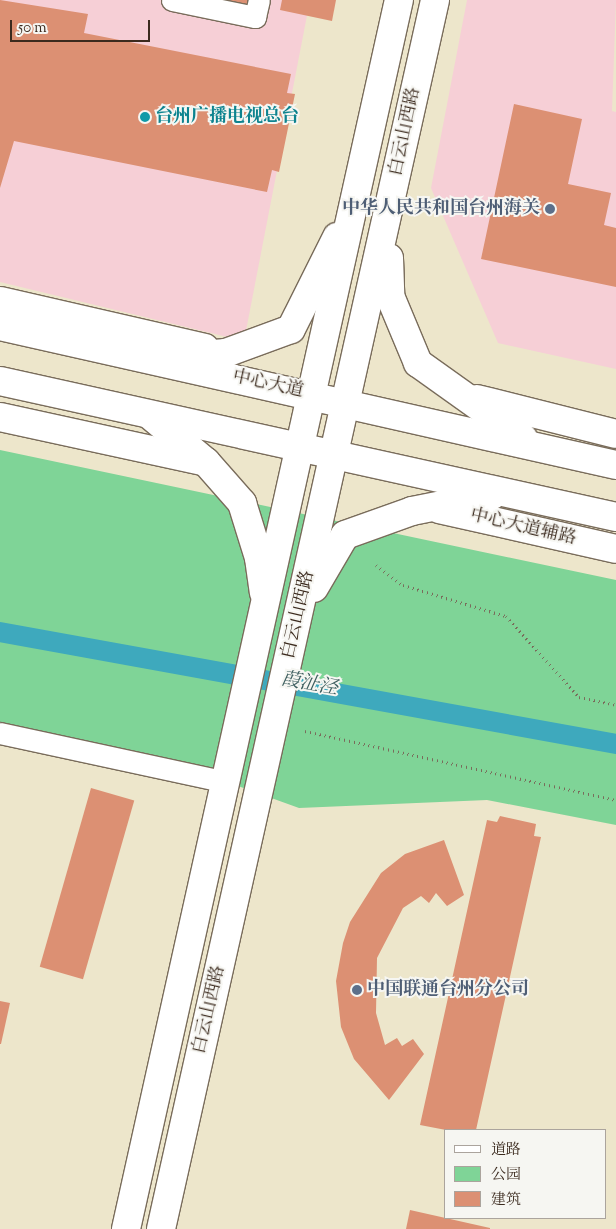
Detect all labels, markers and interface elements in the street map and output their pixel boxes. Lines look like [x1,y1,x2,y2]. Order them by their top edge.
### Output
scale bar [12,10,152,42]
text: 50 m [18,18,47,39]
street label: 白云山西路 [386,86,426,178]
place label: 台州广播电视总台 [155,106,299,128]
marker: 台州广播电视总台 [139,111,151,123]
place label: 中华人民共和国台州海关 [342,198,540,220]
marker: 中华人民共和国台州海关 [544,203,556,215]
street label: 中心大道 [231,367,305,403]
street label: 中心大道辅路 [468,505,578,551]
street label: 白云山西路 [278,569,320,661]
water label: 葭沚泾 [279,669,339,701]
street label: 白云山西路 [189,964,231,1056]
place label: 中国联通台州分公司 [367,979,529,1001]
marker: 中国联通台州分公司 [351,984,363,996]
legend [444,1129,606,1219]
text: 道路 [491,1140,521,1161]
text: 公园 [491,1165,521,1186]
text: 建筑 [491,1190,521,1211]

